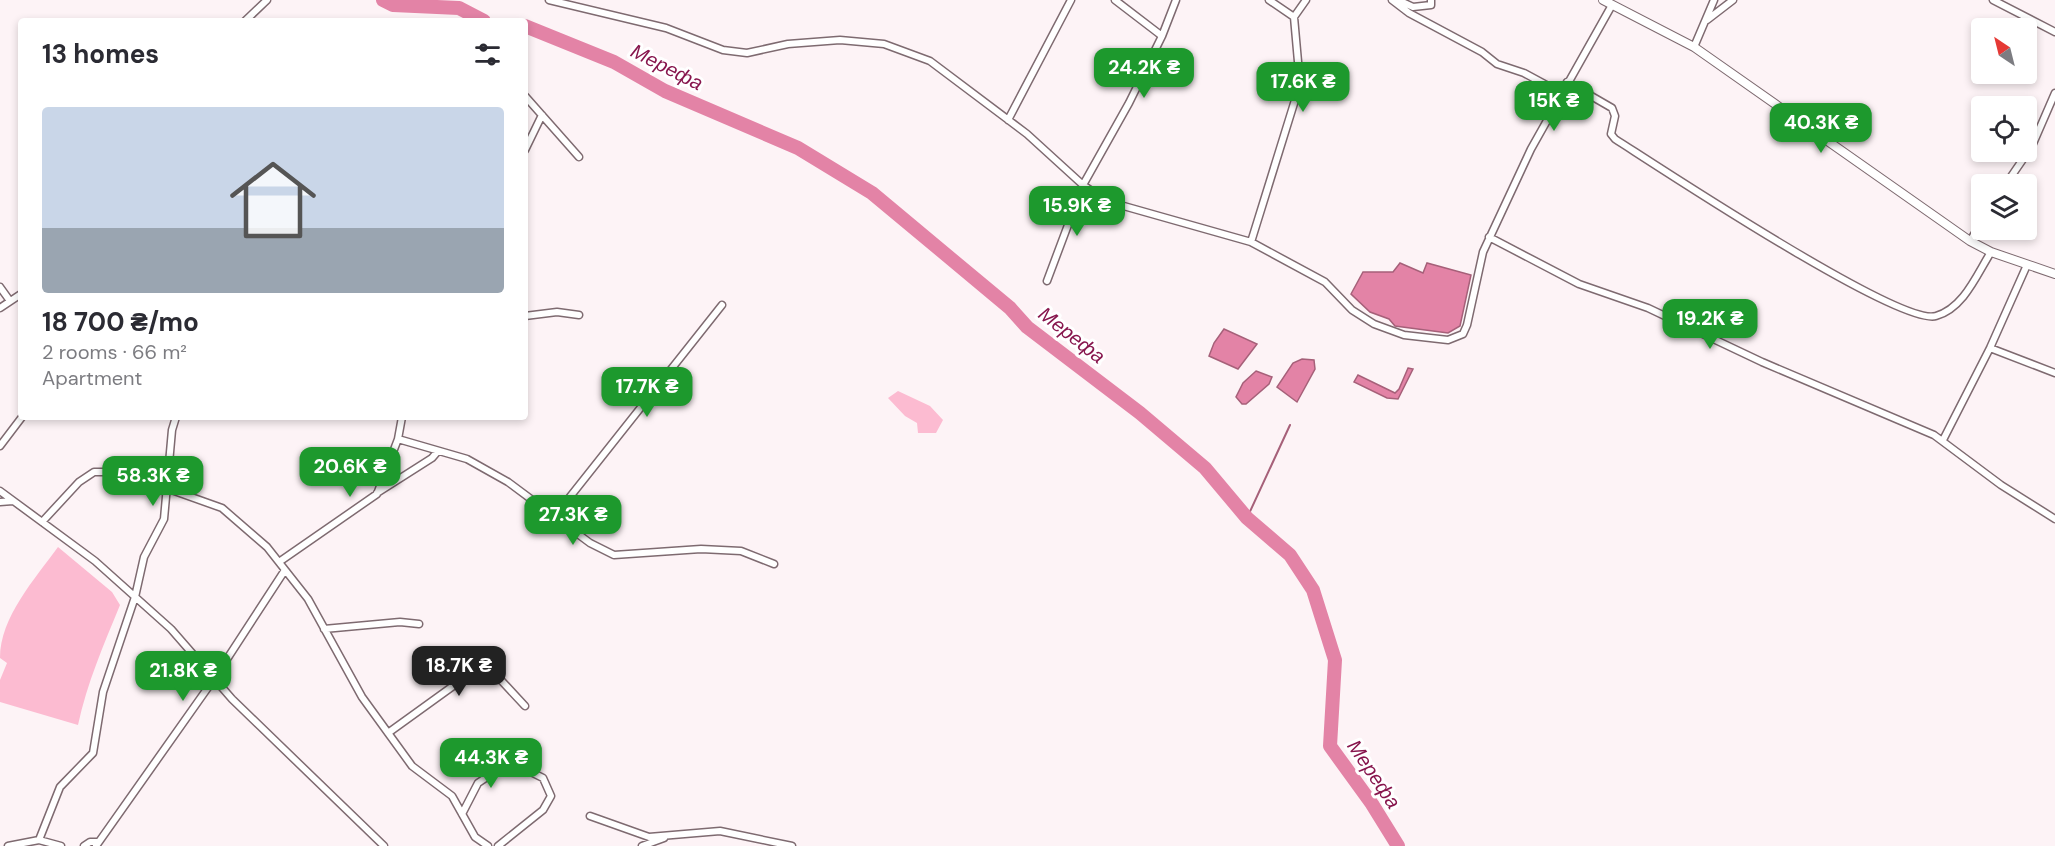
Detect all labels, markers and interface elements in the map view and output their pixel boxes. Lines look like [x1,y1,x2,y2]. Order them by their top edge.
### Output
north arrow [1971,18,2037,84]
map controls [1971,18,2037,240]
text: 13 homes [42,37,159,71]
icon: filters [471,38,504,71]
water label: Мерефа [627,38,707,96]
pin: 24.2K ₴ [1089,48,1199,99]
text: 24.2K ₴ [1108,54,1180,80]
pin: 17.6K ₴ [1248,62,1358,113]
text: 17.6K ₴ [1270,68,1336,94]
pin: 15K ₴ [1512,81,1596,132]
text: 15K ₴ [1529,87,1579,113]
button: locate [1971,96,2037,162]
pin: 40.3K ₴ [1766,103,1876,154]
text: 40.3K ₴ [1784,109,1858,135]
icon: home [219,146,327,254]
button: layers [1971,174,2037,240]
pin: 15.9K ₴ [1022,186,1132,237]
text: 15.9K ₴ [1043,192,1111,218]
pin: 19.2K ₴ [1655,299,1765,350]
water label: Мерефа [1033,301,1111,369]
text: 18 700 ₴/mo [42,305,199,339]
text: 19.2K ₴ [1676,305,1744,331]
text: 2 rooms · 66 m² [42,339,187,365]
text: Apartment [42,365,142,391]
pin: 17.7K ₴ [592,367,702,418]
text: 17.7K ₴ [615,373,679,399]
pin: 20.6K ₴ [295,447,405,498]
text: 20.6K ₴ [314,453,386,479]
pin: 58.3K ₴ [98,456,208,507]
text: 58.3K ₴ [116,462,190,488]
pin: 27.3K ₴ [518,495,628,546]
text: 27.3K ₴ [538,501,608,527]
pin: 18.7K ₴ [404,646,514,697]
pin: 21.8K ₴ [128,651,238,702]
text: 18.7K ₴ [426,652,492,678]
text: 21.8K ₴ [149,657,217,683]
water label: Мерефа [1342,735,1406,813]
pin: 44.3K ₴ [436,738,546,789]
text: 44.3K ₴ [454,744,528,770]

